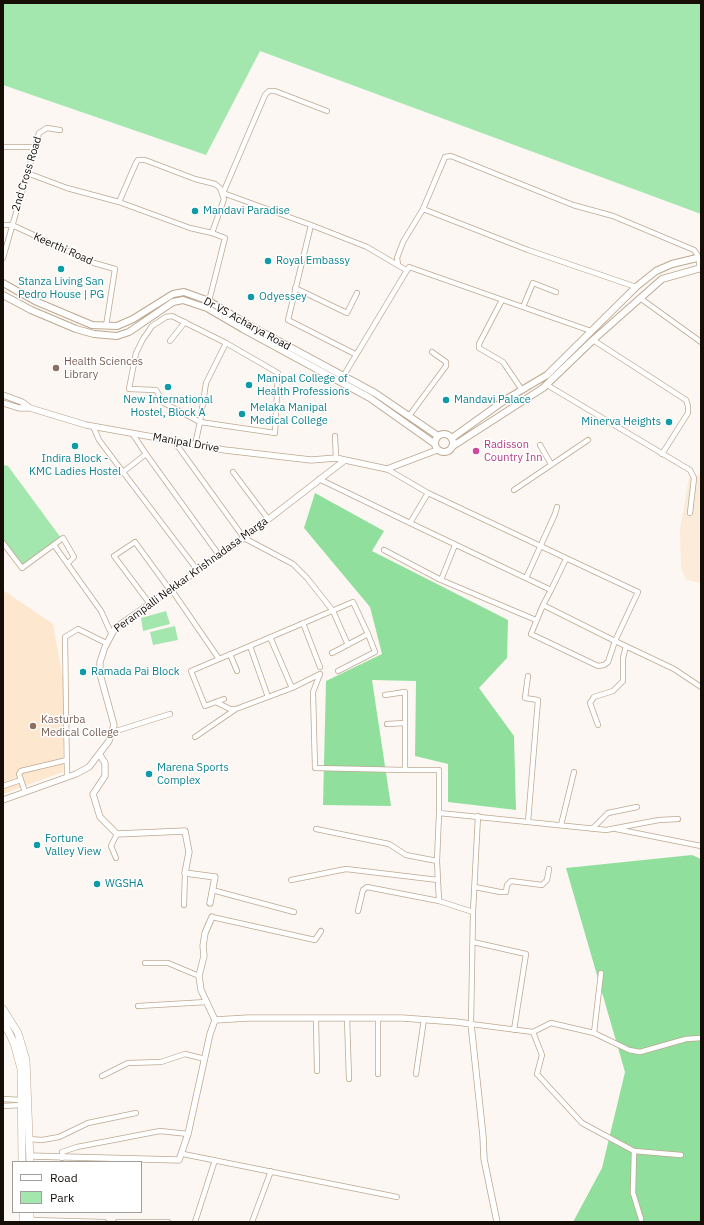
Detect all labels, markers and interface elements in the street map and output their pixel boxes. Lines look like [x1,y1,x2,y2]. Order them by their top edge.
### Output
street label: 2nd Cross Road [9,135,45,213]
place label: Mandavi Paradise [203,204,290,218]
marker: Mandavi Paradise [190,206,200,216]
street label: Keerthi Road [31,230,95,268]
place label: Royal Embassy [276,254,350,268]
marker: Royal Embassy [263,256,273,266]
marker: Stanza Living San Pedro House | PG [56,264,66,274]
place label: Stanza Living San Pedro House | PG [18,275,104,301]
place label: Odyessey [259,290,307,304]
marker: Odyessey [246,292,256,302]
street label: Dr VS Acharya Road [201,295,293,353]
place label: Health Sciences Library [64,355,143,381]
marker: Health Sciences Library [51,363,61,373]
place label: Manipal College of Health Professions [257,372,350,398]
marker: Manipal College of Health Professions [244,380,254,390]
marker: New International Hostel, Block A [163,382,173,392]
place label: New International Hostel, Block A [123,393,213,419]
place label: Mandavi Palace [454,393,531,407]
marker: Mandavi Palace [441,395,451,405]
place label: Melaka Manipal Medical College [250,401,328,427]
marker: Melaka Manipal Medical College [237,409,247,419]
place label: Minerva Heights [581,415,661,429]
marker: Minerva Heights [664,417,674,427]
street label: Manipal Drive [152,431,220,455]
place label: Radisson Country Inn [484,438,542,464]
marker: Indira Block - KMC Ladies Hostel [70,441,80,451]
marker: Radisson Country Inn [471,446,481,456]
place label: Indira Block - KMC Ladies Hostel [29,452,121,478]
street label: Perampalli Nekkar Krishnadasa Marga [111,515,271,635]
place label: Ramada Pai Block [91,665,180,679]
marker: Ramada Pai Block [78,667,88,677]
place label: Kasturba Medical College [41,713,119,739]
marker: Kasturba Medical College [28,721,38,731]
place label: Marena Sports Complex [157,761,229,787]
marker: Marena Sports Complex [144,769,154,779]
place label: Fortune Valley View [45,832,101,858]
marker: Fortune Valley View [32,840,42,850]
place label: WGSHA [105,877,144,891]
marker: WGSHA [92,879,102,889]
legend [12,1161,142,1213]
text: Road [50,1170,78,1185]
text: Park [50,1190,74,1205]

